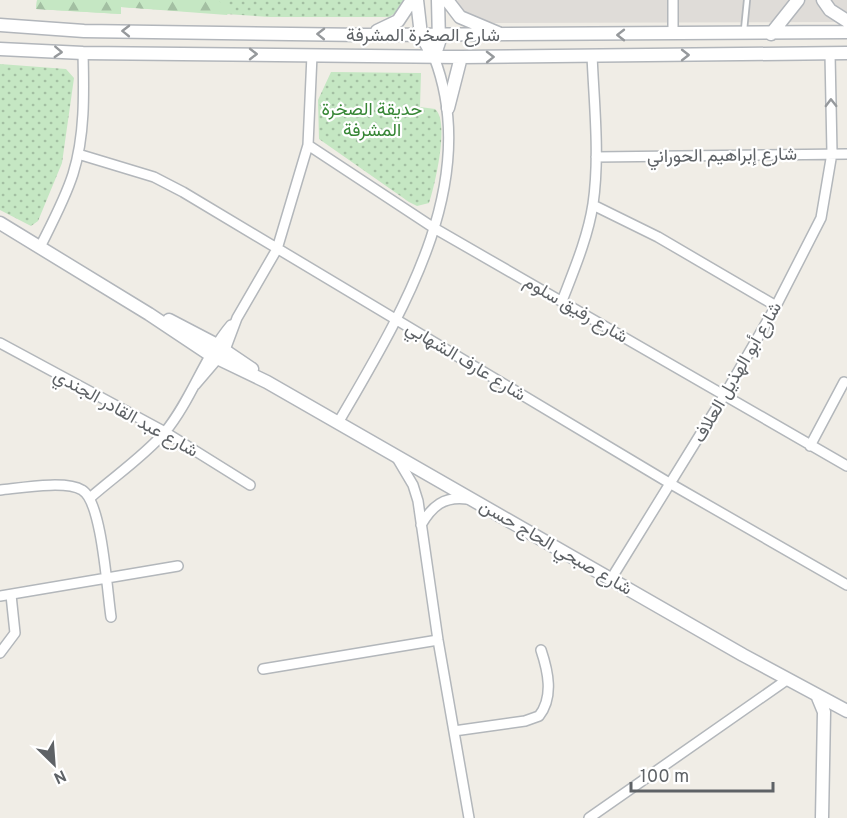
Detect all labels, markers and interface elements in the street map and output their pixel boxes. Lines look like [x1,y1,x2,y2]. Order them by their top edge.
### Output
one-way arrow [121,25,130,37]
street label: شارع الصخرة المشرفة [346,25,500,48]
one-way arrow [316,28,325,41]
one-way arrow [616,29,625,41]
one-way arrow [54,46,63,59]
one-way arrow [249,48,258,60]
one-way arrow [681,49,690,61]
one-way arrow [486,51,495,63]
park label: حديقة الصخرة المشرفة [322,99,422,143]
one-way arrow [825,99,837,108]
street label: شارع إبراهيم الحوراني [647,144,797,171]
street label: شارع رفيق سلوم [519,271,632,349]
street label: شارع أبو الهذيل العلاف [689,298,788,447]
street label: شارع عارف الشهابي [400,317,530,409]
street label: شارع عبد القادر الجندي [48,365,202,465]
street label: شارع صبحي الحاج حسن [474,495,636,603]
north arrow [24,734,84,794]
scale bar [631,755,774,793]
text: N [50,764,69,787]
text: 100 m [640,766,689,789]

